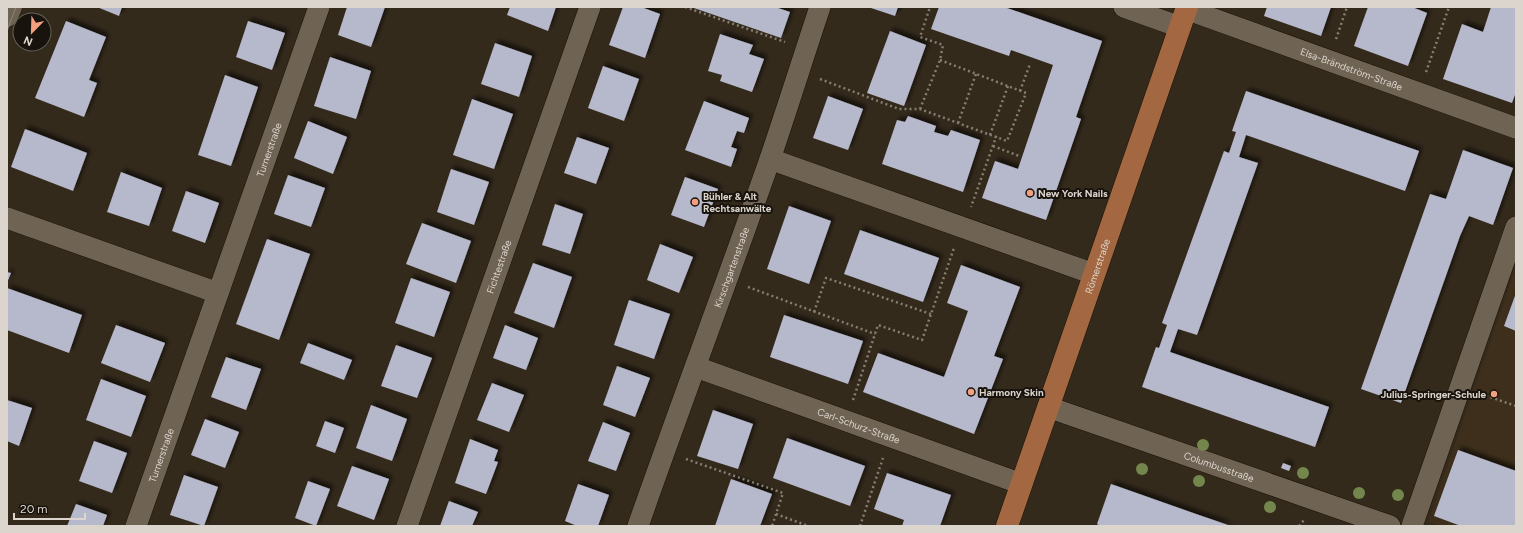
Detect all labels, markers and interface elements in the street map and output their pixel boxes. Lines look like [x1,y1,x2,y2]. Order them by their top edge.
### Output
north arrow [12,12,52,52]
text: N [22,33,35,48]
street label: Elsa-Brändström-Straße [1299,44,1405,93]
street label: Turnerstraße [253,120,284,179]
place label: New York Nails [1038,187,1108,200]
marker: New York Nails [1025,188,1035,198]
place label: Bühler & Alt Rechtsanwälte [703,190,772,215]
marker: Bühler & Alt Rechtsanwälte [690,197,700,207]
street label: Kirschgartenstraße [711,225,752,309]
street label: Römerstraße [1082,236,1113,295]
street label: Fichtestraße [483,238,514,295]
place label: Harmony Skin [979,386,1044,399]
marker: Harmony Skin [966,387,976,397]
place label: Julius-Springer-Schule [1381,388,1486,401]
marker: Julius-Springer-Schule [1489,389,1499,399]
street label: Carl-Schurz-Straße [816,405,902,446]
street label: Turnerstraße [145,426,177,484]
street label: Columbusstraße [1182,448,1256,485]
scale bar [14,495,85,521]
text: 20 m [20,502,48,516]

